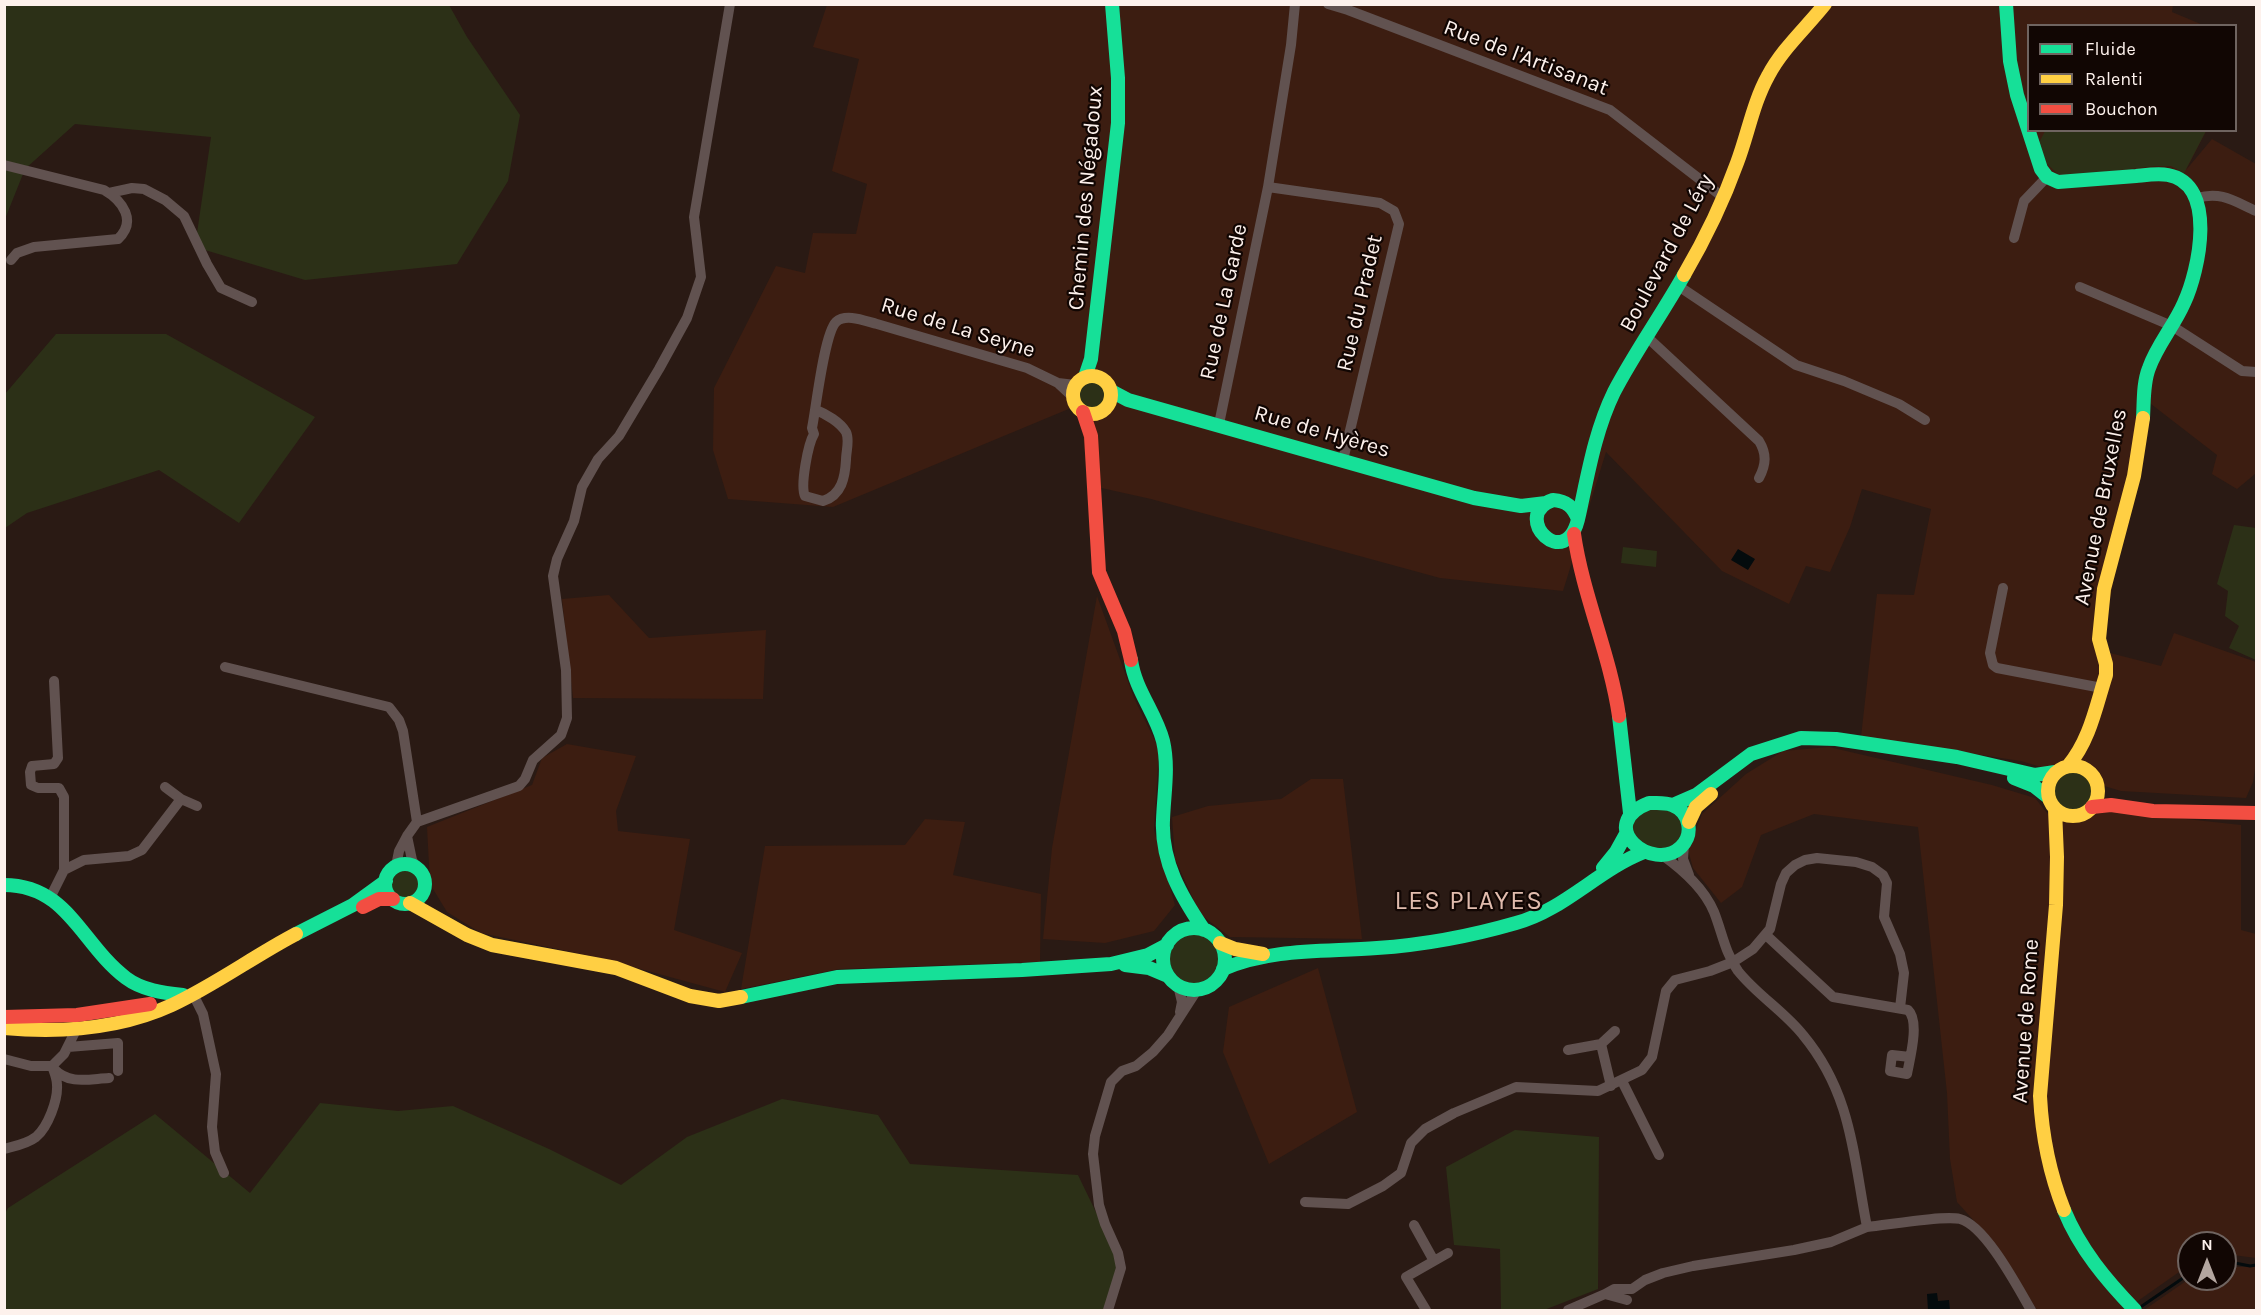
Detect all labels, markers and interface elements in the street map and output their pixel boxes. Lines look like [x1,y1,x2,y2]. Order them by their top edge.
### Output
street label: Rue de l'Artisanat [1440,14,1612,102]
legend [2027,24,2237,132]
text: Fluide [2085,38,2136,60]
text: Ralenti [2085,68,2143,90]
street label: Chemin des Négadoux [1063,85,1109,311]
text: Bouchon [2085,98,2158,120]
street label: Boulevard de Léry [1614,169,1720,337]
street label: Rue de La Garde [1195,221,1253,383]
street label: Rue du Pradet [1331,232,1389,374]
street label: Rue de La Seyne [878,292,1038,364]
street label: Rue de Hyères [1251,400,1393,464]
street label: Avenue de Bruxelles [2069,406,2133,608]
district label: LES PLAYES [1394,886,1544,918]
street label: Avenue de Rome [2007,938,2045,1104]
north arrow [2177,1231,2237,1291]
text: N [2201,1235,2213,1254]

